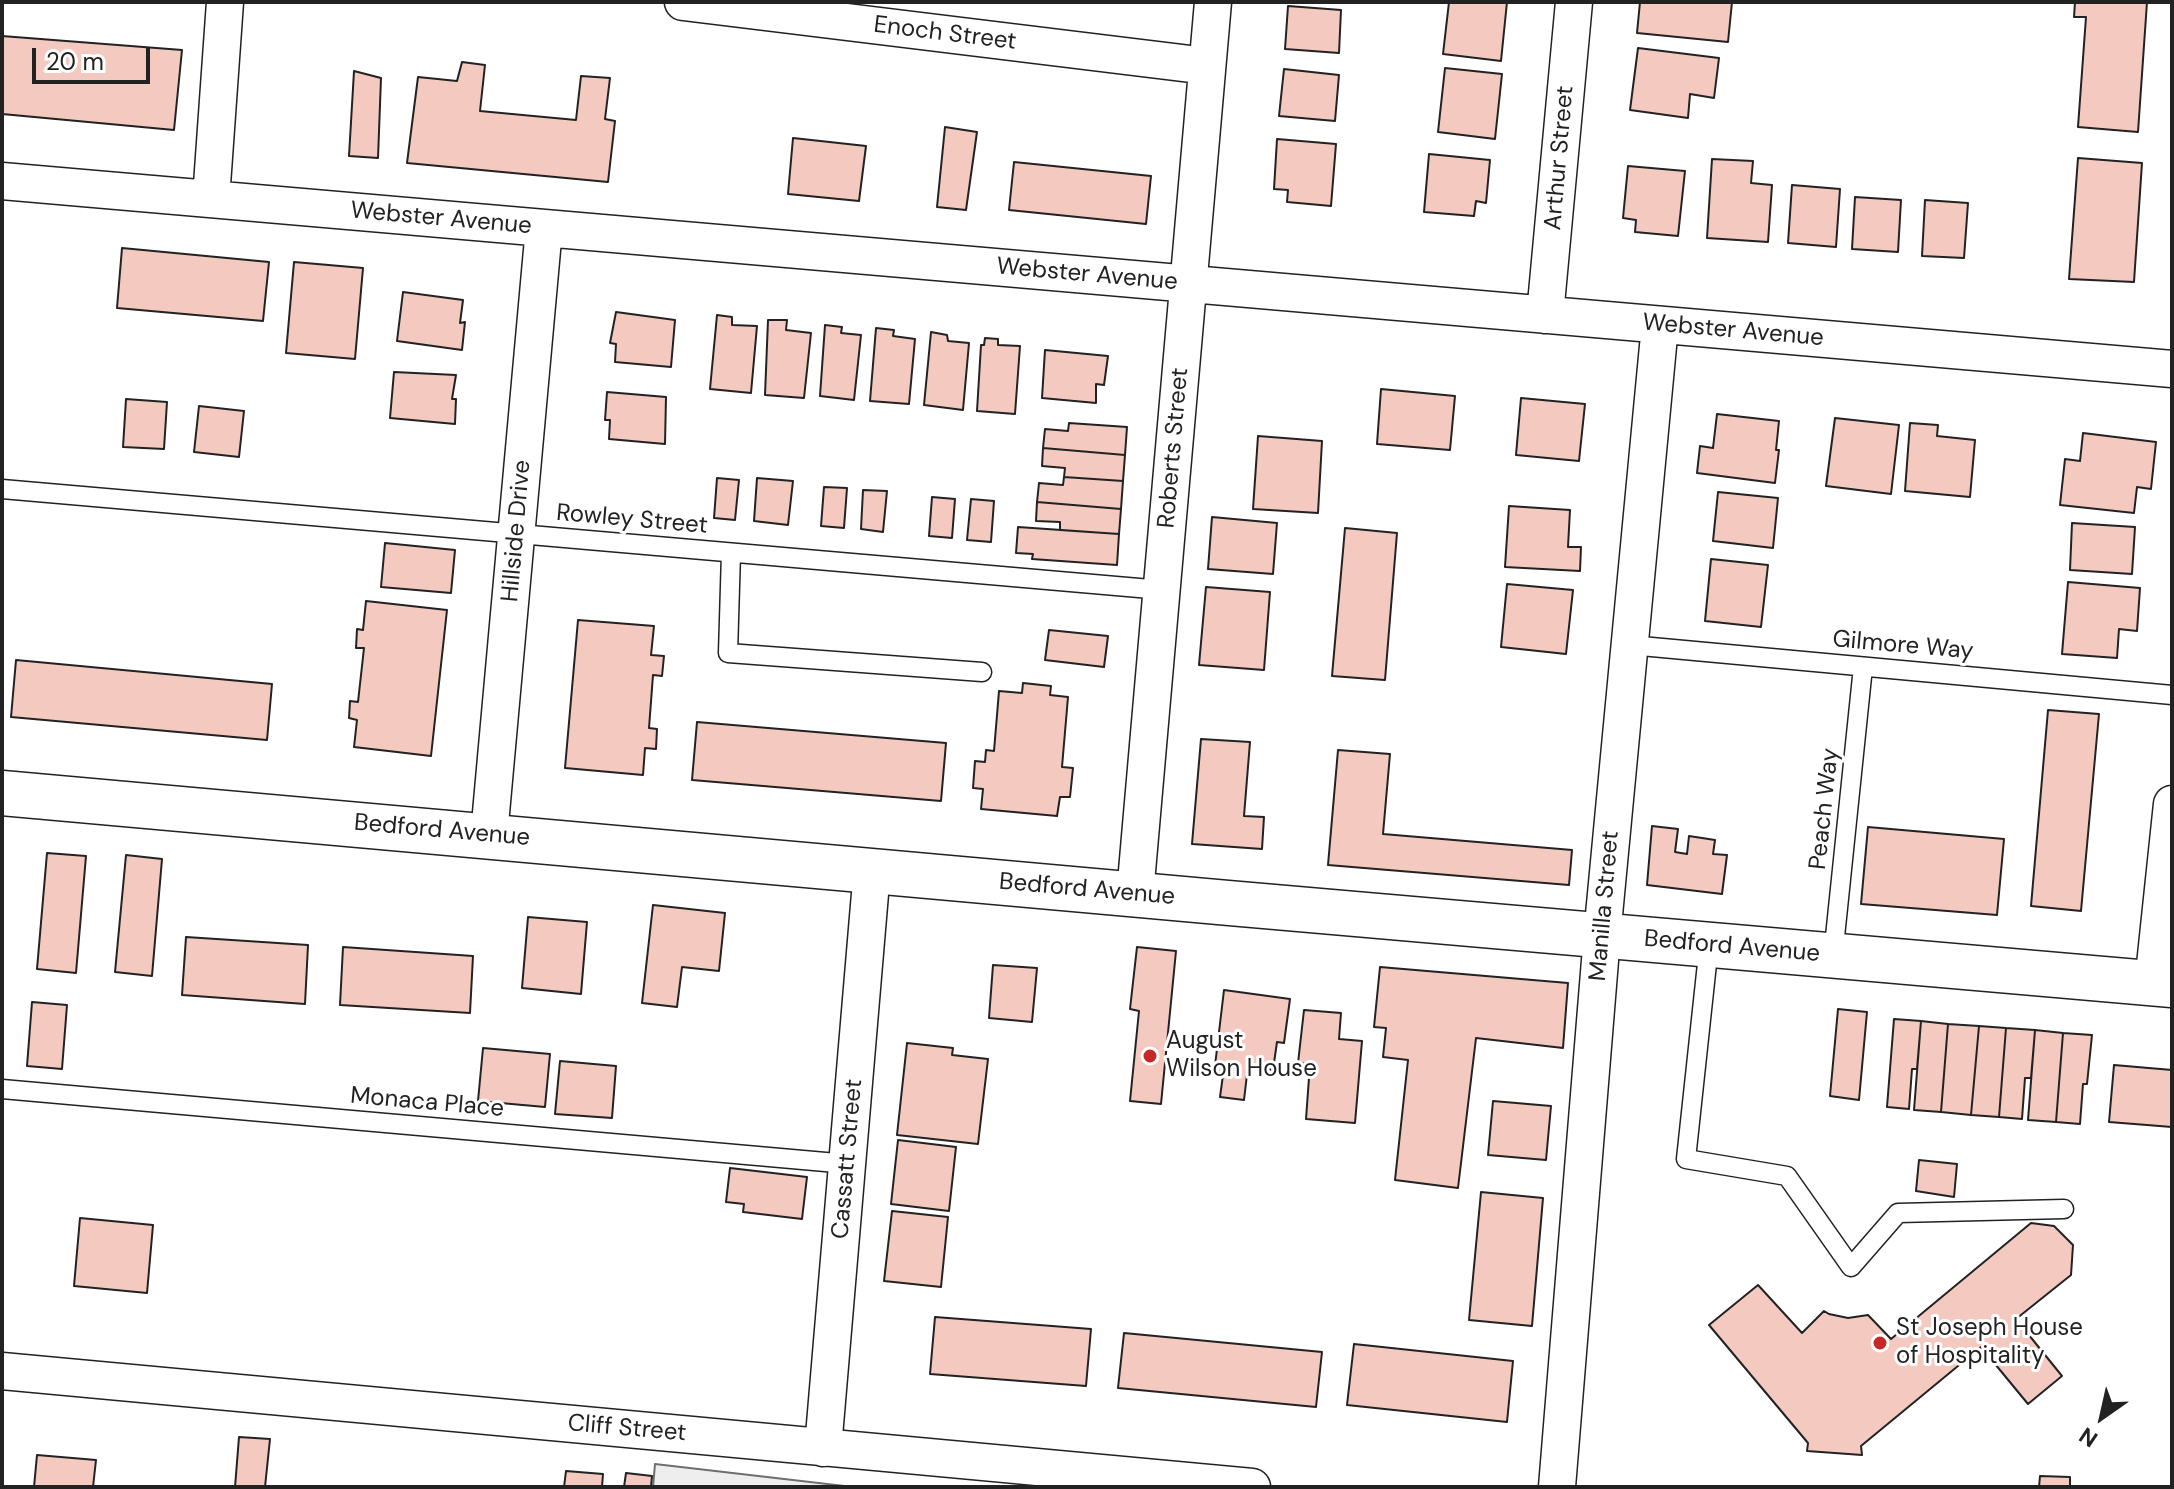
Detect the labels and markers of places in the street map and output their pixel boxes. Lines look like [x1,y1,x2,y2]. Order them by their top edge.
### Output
place label: August Wilson House [1166,1028,1317,1084]
marker: August Wilson House [1141,1047,1159,1065]
place label: St Joseph House of Hospitality [1896,1315,2083,1371]
marker: St Joseph House of Hospitality [1871,1334,1889,1352]

